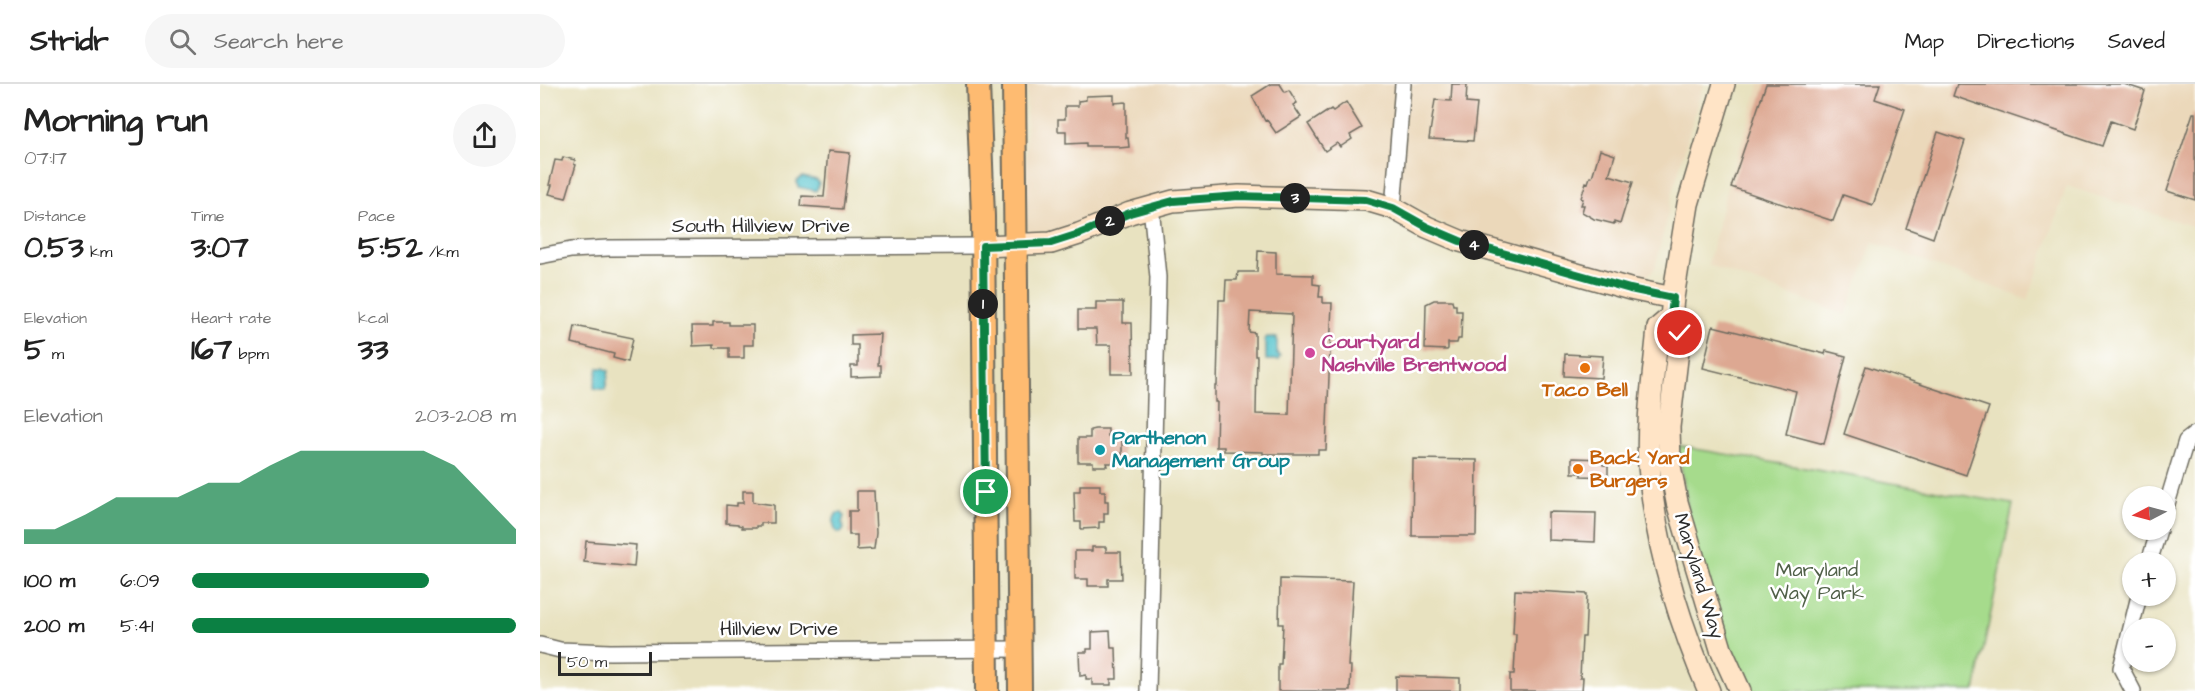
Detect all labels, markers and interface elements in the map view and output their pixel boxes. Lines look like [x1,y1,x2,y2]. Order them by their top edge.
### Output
search box [145,14,565,68]
text: Stridr [30,22,109,61]
icon: search [166,25,199,58]
text: Search here [214,26,344,57]
text: Map [1904,27,1944,56]
text: Directions [1977,27,2075,56]
text: Saved [2108,27,2165,56]
text: Morning run [24,98,208,144]
button: share [453,104,516,167]
text: 07:17 [24,144,67,172]
pin: 3 [1280,183,1310,213]
text: 3 [1291,187,1299,209]
text: Distance [24,205,86,227]
text: Time [191,205,225,227]
text: Pace [358,205,395,227]
pin: 2 [1095,206,1125,236]
text: 2 [1105,210,1115,232]
street label: South Hillview Drive [672,212,850,240]
text: 0.53 [24,227,84,269]
text: 3:07 [191,227,249,269]
text: 5:52 [358,227,423,269]
pin: 4 [1459,230,1489,260]
text: 4 [1469,234,1479,256]
text: km [84,241,112,263]
text: /km [423,241,459,263]
pin: 1 [968,289,998,319]
text: 1 [982,293,984,315]
text: Elevation [24,307,87,329]
text: Heart rate [191,307,271,329]
text: kcal [358,307,389,329]
pin [1654,307,1705,358]
icon: check [1663,316,1696,349]
place label: Courtyard Nashville Brentwood [1322,328,1507,379]
text: 5 [24,329,45,371]
text: 167 [191,329,232,371]
text: 33 [358,329,389,371]
text: m [45,343,64,365]
text: bpm [232,343,269,365]
marker: Courtyard Nashville Brentwood [1303,346,1317,360]
marker: Taco Bell [1578,361,1592,375]
place label: Taco Bell [1541,376,1628,404]
text: Elevation [24,402,103,430]
text: 203–208 m [415,402,516,430]
place label: Parthenon Management Group [1112,424,1291,476]
marker: Parthenon Management Group [1093,443,1107,457]
place label: Back Yard Burgers [1590,444,1690,496]
marker: Back Yard Burgers [1571,462,1585,476]
pin [960,466,1011,517]
icon: arrive [969,475,1002,508]
north arrow [2122,486,2176,540]
map controls [2122,486,2176,672]
street label: Maryland Way [1666,510,1731,643]
button: + [2122,552,2176,606]
park label: Maryland Way Park [1770,556,1864,608]
text: 100 m [24,567,75,595]
text: 6:09 [120,567,160,595]
text: 200 m [24,612,84,640]
text: 5:41 [120,612,154,640]
street label: Hillview Drive [720,615,838,643]
button: − [2122,618,2176,672]
scale bar [558,649,652,676]
text: 50 m [567,651,607,673]

